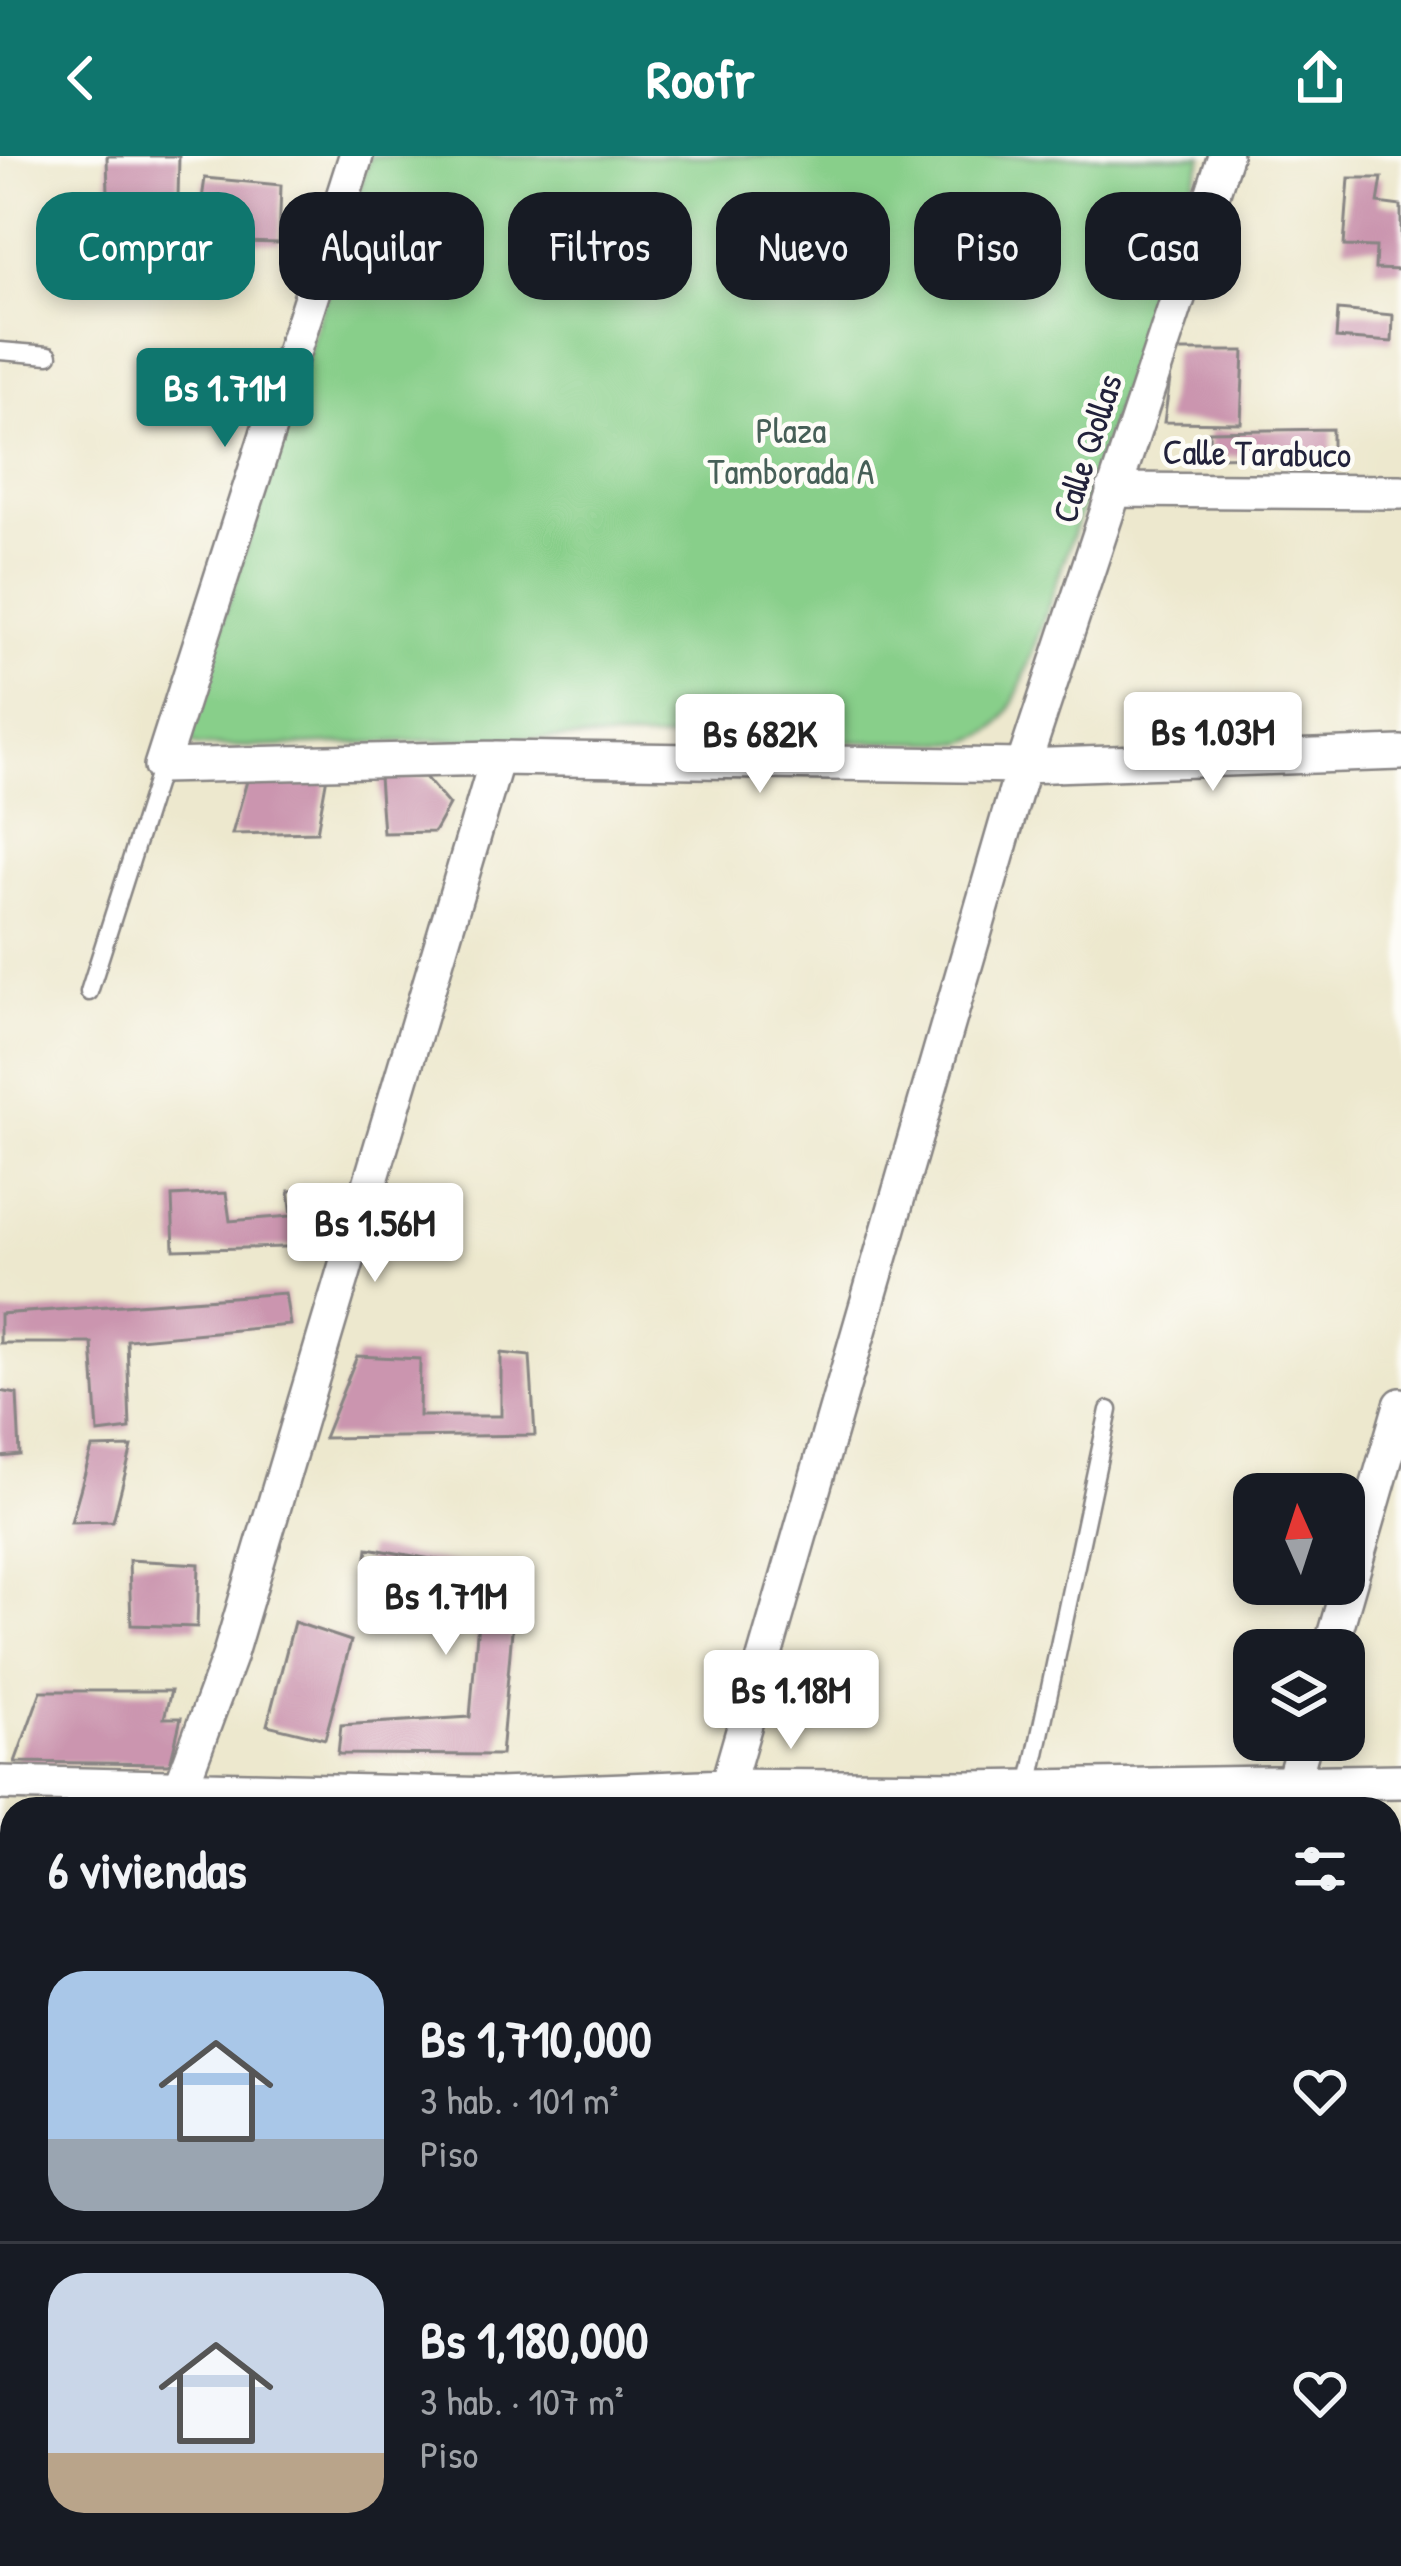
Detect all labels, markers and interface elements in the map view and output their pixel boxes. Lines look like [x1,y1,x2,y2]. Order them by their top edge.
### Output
text: Roofr [646,42,755,115]
icon: back [48,45,114,111]
icon: share [1287,45,1353,111]
chip: Comprar [36,192,255,300]
chip: Alquilar [279,192,484,300]
chip: Filtros [508,192,692,300]
chip: Nuevo [716,192,890,300]
chip: Piso [914,192,1061,300]
chip: Casa [1085,192,1241,300]
pin: Bs 1.71M [101,348,349,450]
text: Bs 1.71M [164,360,286,413]
street label: Calle Qollas [1039,367,1133,529]
park label: Plaza Tamborada A [708,405,874,495]
street label: Calle Tarabuco [1162,426,1352,478]
pin: Bs 1.03M [1089,692,1337,794]
pin: Bs 682K [649,694,871,796]
text: Bs 1.03M [1151,704,1275,757]
text: Bs 682K [703,706,817,759]
pin: Bs 1.56M [251,1183,499,1285]
text: Bs 1.56M [314,1195,436,1248]
north arrow [1233,1473,1365,1605]
map controls [1233,1473,1365,1761]
pin: Bs 1.71M [322,1556,570,1658]
text: Bs 1.71M [385,1568,507,1621]
button: layers [1233,1629,1365,1761]
pin: Bs 1.18M [667,1650,915,1752]
text: Bs 1.18M [731,1662,851,1715]
text: 6 viviendas [48,1835,247,1904]
icon: filters [1287,1836,1353,1902]
text: Bs 1,710,000 [420,2004,652,2073]
icon: home [144,2019,288,2163]
icon: heart [1287,2058,1353,2124]
text: 3 hab. · 101 m² [420,2073,619,2126]
text: Piso [420,2126,478,2179]
text: Bs 1,180,000 [420,2305,648,2374]
icon: home [144,2321,288,2465]
icon: heart [1287,2360,1353,2426]
text: 3 hab. · 107 m² [420,2374,624,2427]
text: Piso [420,2427,478,2480]

